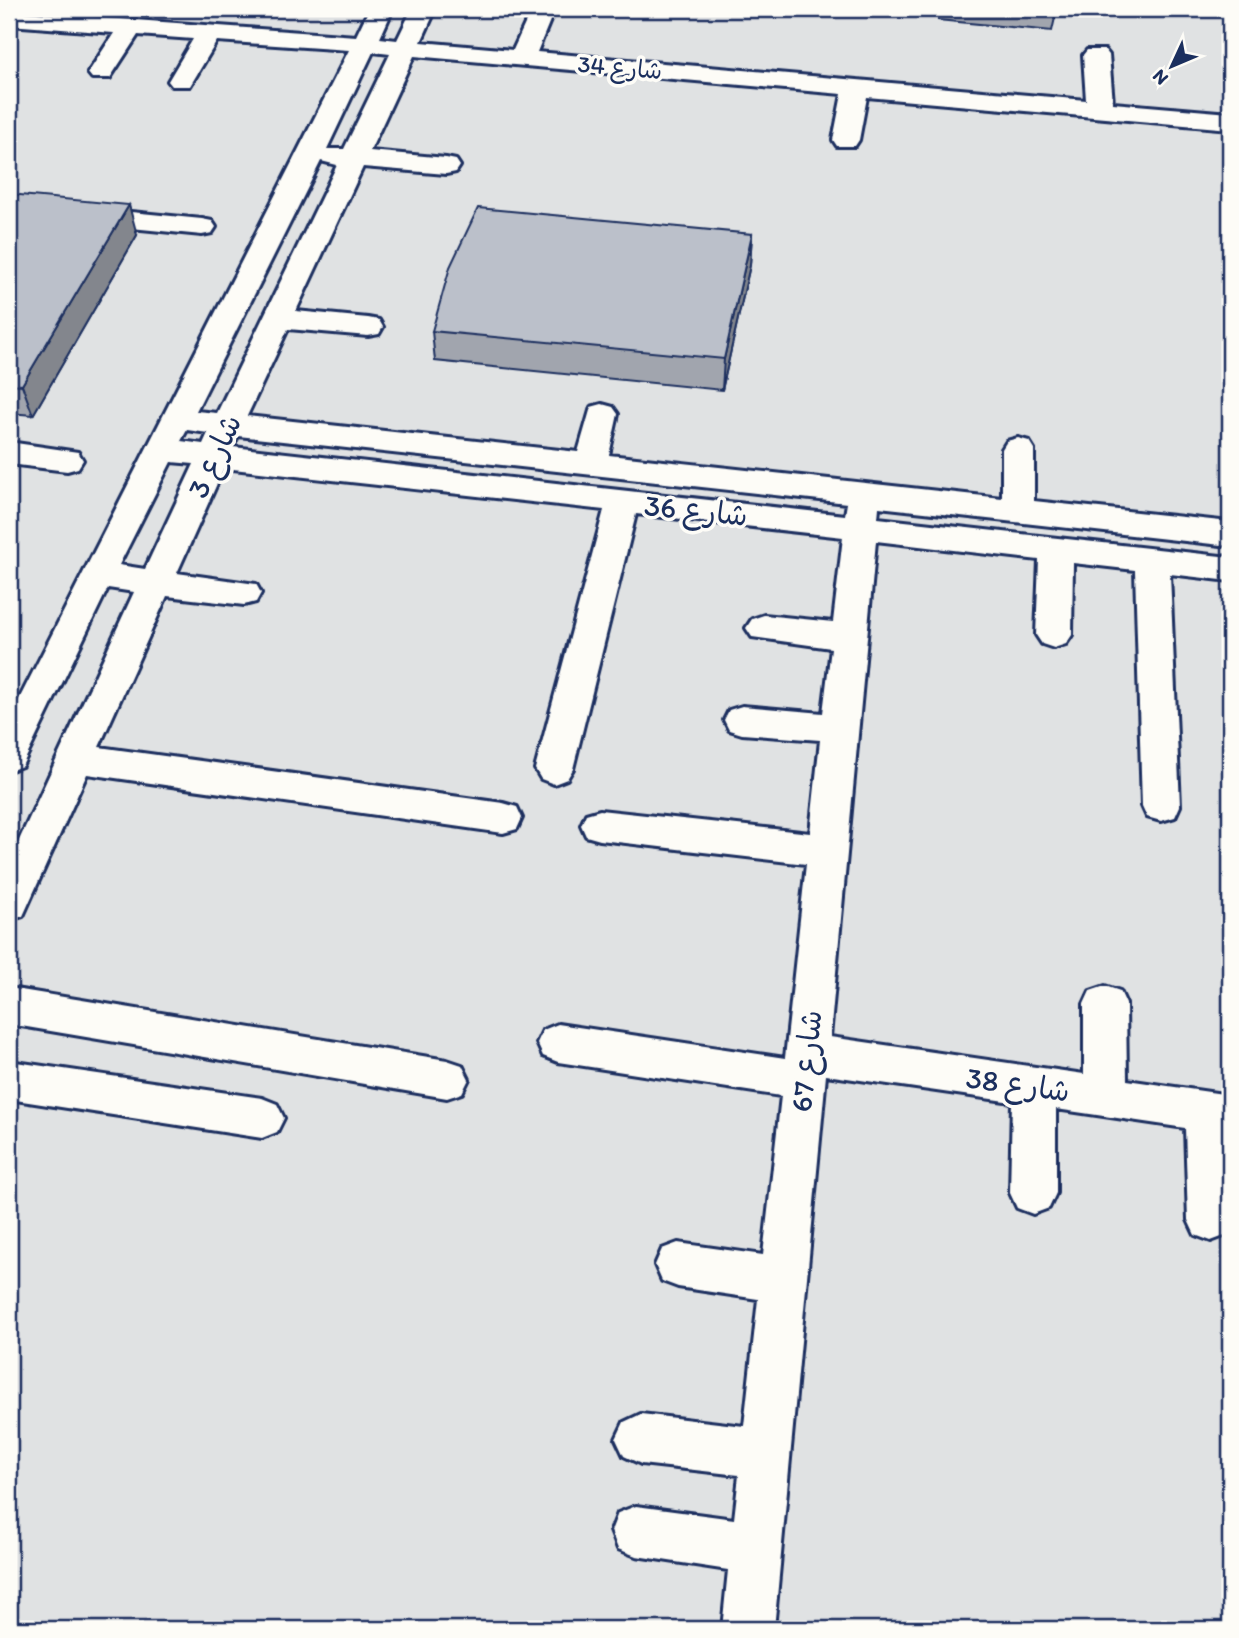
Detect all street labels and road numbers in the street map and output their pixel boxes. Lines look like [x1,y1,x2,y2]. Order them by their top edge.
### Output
street label: شارع 34 [576,49,664,88]
street label: شارع 3 [179,408,252,505]
street label: شارع 36 [642,486,750,537]
street label: شارع 67 [782,1008,833,1114]
street label: شارع 38 [963,1058,1072,1113]

